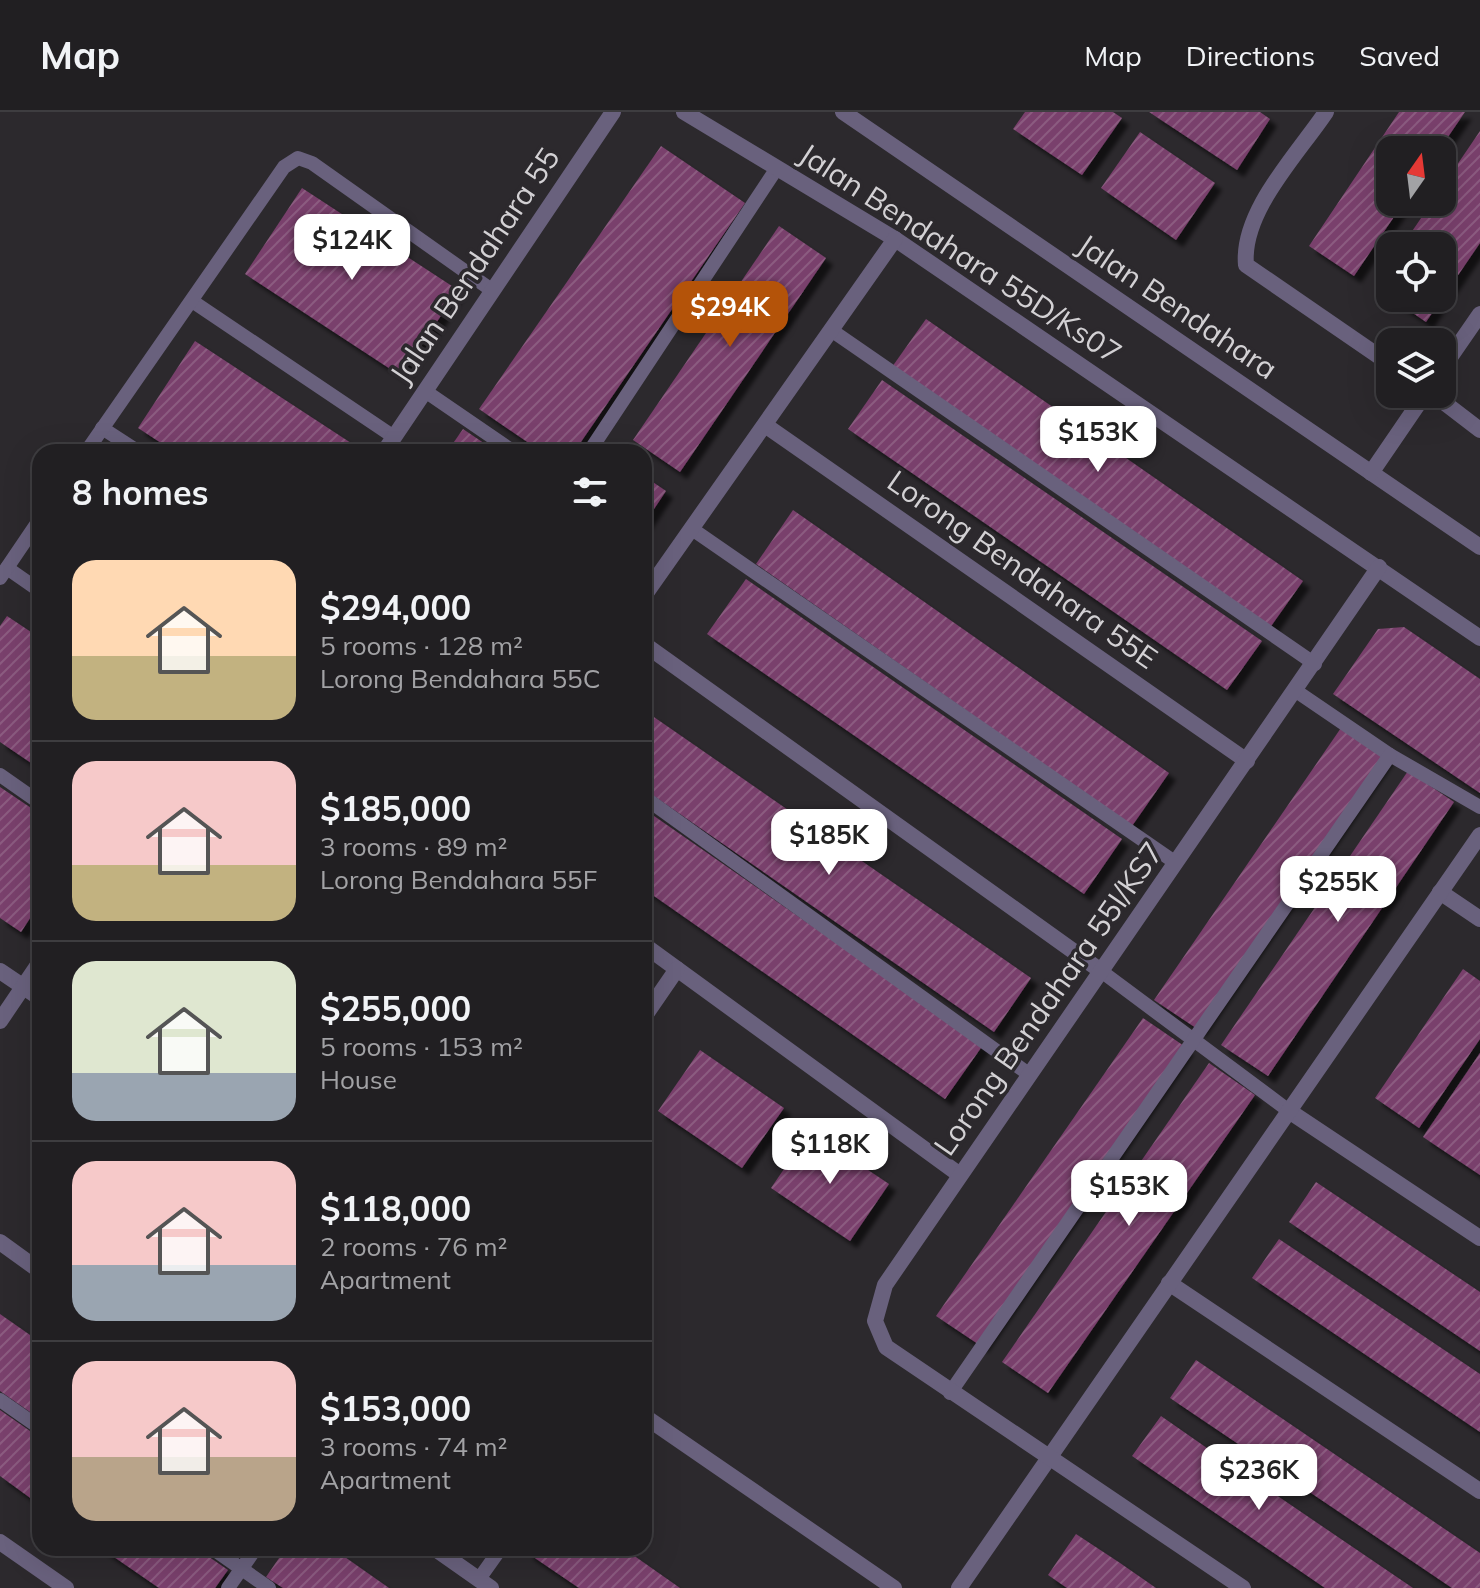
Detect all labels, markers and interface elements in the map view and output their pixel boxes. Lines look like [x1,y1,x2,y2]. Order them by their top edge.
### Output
text: Map [40,31,120,79]
text: Map [1084,38,1142,73]
text: Directions [1186,38,1315,73]
text: Saved [1359,38,1440,73]
street label: Jalan Bendahara 55D/Ks07 [792,135,1129,372]
north arrow [1376,136,1456,216]
map controls [1376,136,1456,408]
street label: Jalan Bendahara 55 [381,140,567,391]
pin: $124K [296,214,408,282]
text: $124K [312,223,392,256]
street label: Jalan Bendahara [1070,225,1285,387]
button: locate [1376,232,1456,312]
pin: $294K [674,281,786,349]
text: $294K [690,290,770,323]
button: layers [1376,328,1456,408]
pin: $153K [1042,406,1154,474]
text: $153K [1058,415,1138,448]
street label: Lorong Bendahara 55E [880,462,1165,677]
icon: filters [568,470,612,514]
text: 8 homes [72,471,209,514]
text: $294,000 [320,586,471,629]
icon: home [136,592,232,688]
text: 5 rooms · 128 m² [320,629,523,662]
text: Lorong Bendahara 55C [320,662,600,695]
text: $185,000 [320,787,471,830]
icon: home [136,793,232,889]
pin: $185K [773,809,885,877]
text: $185K [789,818,869,851]
text: 3 rooms · 89 m² [320,830,507,863]
street label: Lorong Bendahara 55I/KS7 [925,834,1171,1163]
pin: $255K [1282,856,1394,924]
text: Lorong Bendahara 55F [320,863,597,896]
text: $255K [1298,865,1378,898]
text: $255,000 [320,987,471,1030]
icon: home [136,993,232,1089]
text: 5 rooms · 153 m² [320,1030,523,1063]
text: House [320,1063,397,1096]
pin: $118K [774,1118,886,1186]
text: $118K [790,1127,870,1160]
pin: $153K [1073,1160,1185,1228]
text: $153K [1089,1169,1169,1202]
text: $118,000 [320,1187,471,1230]
icon: home [136,1193,232,1289]
text: 2 rooms · 76 m² [320,1230,507,1263]
text: Apartment [320,1263,451,1296]
text: $153,000 [320,1387,471,1430]
icon: home [136,1393,232,1489]
text: 3 rooms · 74 m² [320,1430,507,1463]
pin: $236K [1203,1444,1315,1512]
text: $236K [1219,1453,1299,1486]
text: Apartment [320,1463,451,1496]

